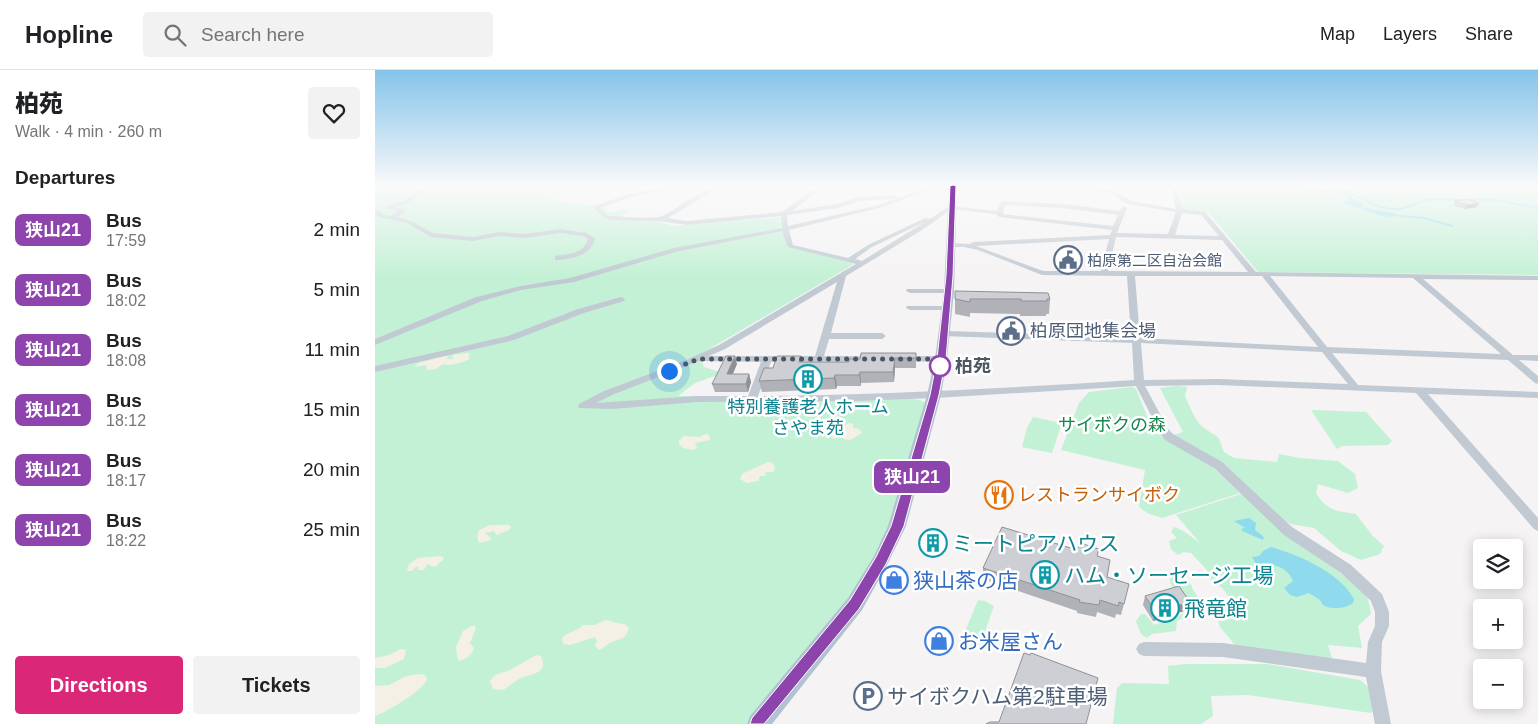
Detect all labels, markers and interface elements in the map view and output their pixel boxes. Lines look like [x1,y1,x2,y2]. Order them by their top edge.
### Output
search box [143,12,493,57]
text: Hopline [25,21,113,48]
icon: search [161,21,189,49]
text: Search here [201,24,305,45]
text: Map [1320,24,1355,44]
text: Layers [1383,24,1437,44]
text: Share [1465,24,1513,44]
button: heart [308,87,360,139]
text: 柏苑 [15,90,63,117]
text: Walk · 4 min · 260 m [15,123,162,140]
text: Departures [15,167,115,188]
text: Bus [106,210,142,231]
text: 2 min [314,219,360,240]
text: 狭山21 [25,220,81,240]
text: 17:59 [106,232,146,249]
public building icon: 柏原第二区自治会館 [1053,245,1083,275]
place label: 柏原第二区自治会館 [1087,252,1222,269]
text: Bus [106,270,142,291]
text: 5 min [314,279,360,300]
text: 狭山21 [25,280,81,300]
text: 18:02 [106,292,146,309]
public building icon: 柏原団地集会場 [996,316,1026,346]
place label: 柏原団地集会場 [1030,321,1156,341]
text: Bus [106,330,142,351]
text: 11 min [304,339,360,360]
text: 狭山21 [25,340,81,360]
text: 18:08 [106,352,146,369]
marker: 柏苑 [929,355,951,377]
place label: 柏苑 [955,356,991,376]
your location [657,359,682,384]
building icon: 特別養護老人ホーム さやま苑 [793,364,823,394]
text: Bus [106,390,142,411]
place label: 特別養護老人ホーム さやま苑 [727,397,889,438]
text: 15 min [303,399,360,420]
text: 狭山21 [25,400,81,420]
text: 18:12 [106,412,146,429]
park label: サイボクの森 [1058,415,1166,435]
text: Bus [106,450,142,471]
text: 20 min [303,459,360,480]
text: 狭山21 [25,460,81,480]
line badge: 狭山21 [877,461,947,493]
text: 狭山21 [884,467,940,487]
text: 18:17 [106,472,146,489]
restaurant icon: レストランサイボク [984,480,1014,510]
place label: レストランサイボク [1018,485,1180,505]
text: Bus [106,510,142,531]
text: 25 min [303,519,360,540]
text: 狭山21 [25,520,81,540]
building icon: ミートピアハウス [918,528,948,558]
text: 18:22 [106,532,146,549]
place label: ミートピアハウス [952,532,1119,555]
map controls [1473,539,1523,709]
button: layers [1473,539,1523,589]
building icon: ハム・ソーセージ工場 [1030,560,1060,590]
place label: ハム・ソーセージ工場 [1064,564,1274,587]
shop icon: 狭山茶の店 [879,565,909,595]
place label: 狭山茶の店 [913,569,1018,592]
building icon: 飛竜館 [1150,593,1180,623]
place label: 飛竜館 [1184,597,1247,620]
button: + [1473,599,1523,649]
shop icon: お米屋さん [924,626,954,656]
place label: お米屋さん [958,630,1063,653]
button: Directions [15,656,183,714]
button: Tickets [193,656,360,714]
button: − [1473,659,1523,709]
parking icon: サイボクハム第2駐車場 [853,681,883,711]
place label: サイボクハム第2駐車場 [887,685,1108,708]

